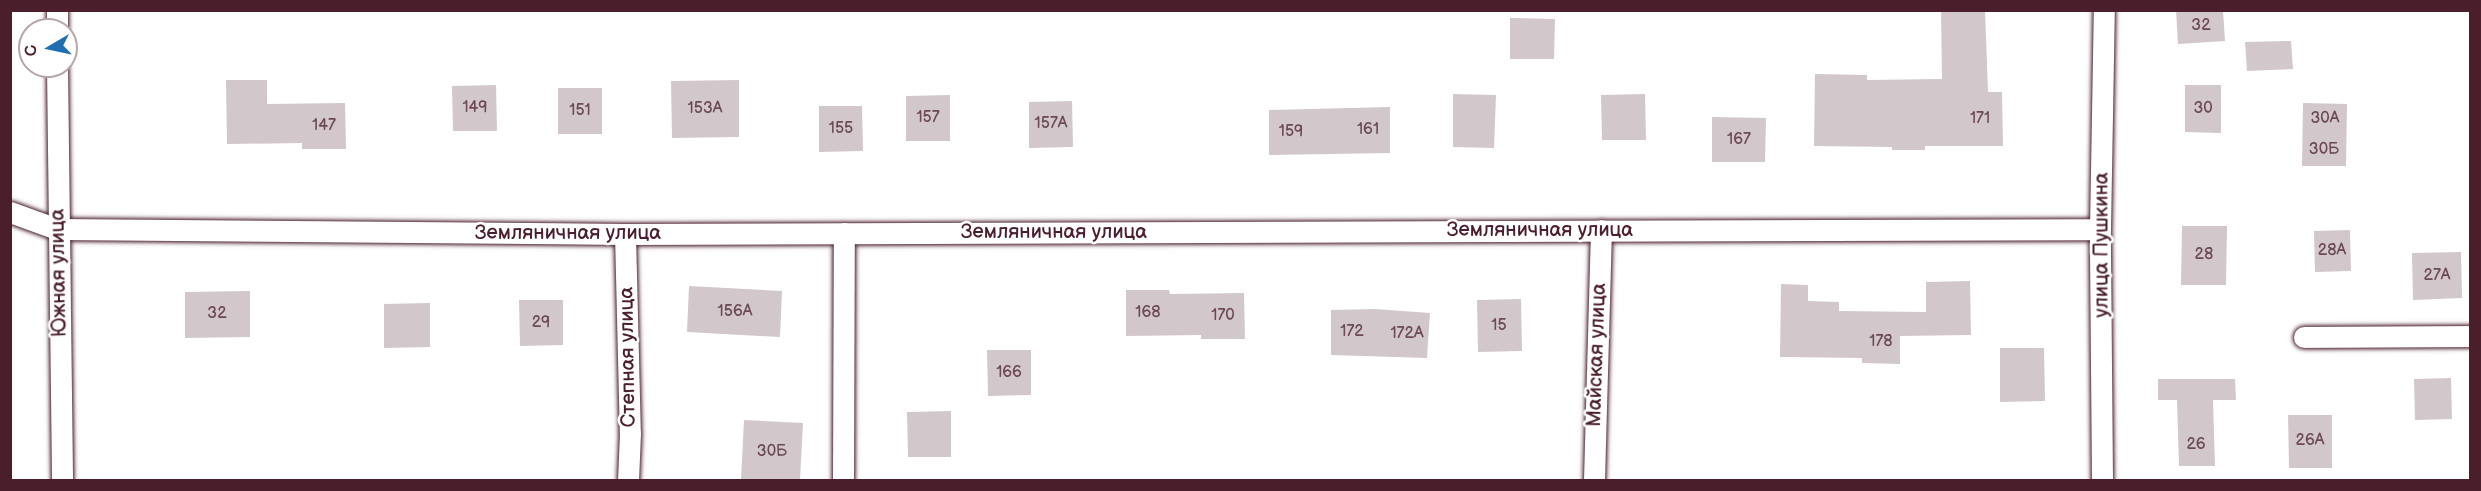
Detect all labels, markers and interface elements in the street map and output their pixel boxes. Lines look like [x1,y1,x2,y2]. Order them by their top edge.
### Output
house number: 32 [2191,16,2211,36]
north arrow [18,18,78,78]
text: С [21,44,42,58]
house number: 149 [462,98,488,118]
house number: 153А [688,99,722,119]
house number: 30 [2193,99,2213,119]
house number: 151 [569,101,591,121]
house number: 157 [916,108,940,128]
house number: 171 [1970,109,1990,129]
house number: 30А [2311,109,2339,129]
house number: 157А [1035,114,1067,134]
house number: 147 [312,116,336,136]
house number: 155 [829,119,853,139]
house number: 161 [1357,120,1379,140]
house number: 159 [1279,122,1303,142]
house number: 167 [1727,130,1751,150]
house number: 30Б [2309,140,2339,160]
street label: улица Пушкина [2090,172,2114,318]
street label: Южная улица [46,209,72,337]
street label: Земляничная улица [1447,218,1633,242]
street label: Земляничная улица [961,220,1147,244]
street label: Земляничная улица [475,221,661,245]
house number: 28А [2318,241,2346,261]
house number: 28 [2195,245,2213,265]
house number: 27А [2424,266,2450,286]
street label: Майская улица [1582,283,1612,427]
street label: Степная улица [615,287,641,427]
house number: 156А [718,302,752,322]
house number: 168 [1135,303,1161,323]
house number: 32 [207,304,227,324]
house number: 170 [1211,306,1235,326]
house number: 29 [532,313,550,333]
house number: 15 [1491,316,1507,336]
house number: 172 [1340,322,1364,342]
house number: 172А [1390,324,1424,344]
house number: 178 [1869,332,1893,352]
house number: 166 [996,363,1022,383]
house number: 26А [2296,431,2324,451]
house number: 26 [2186,435,2206,455]
house number: 30Б [757,442,787,462]

